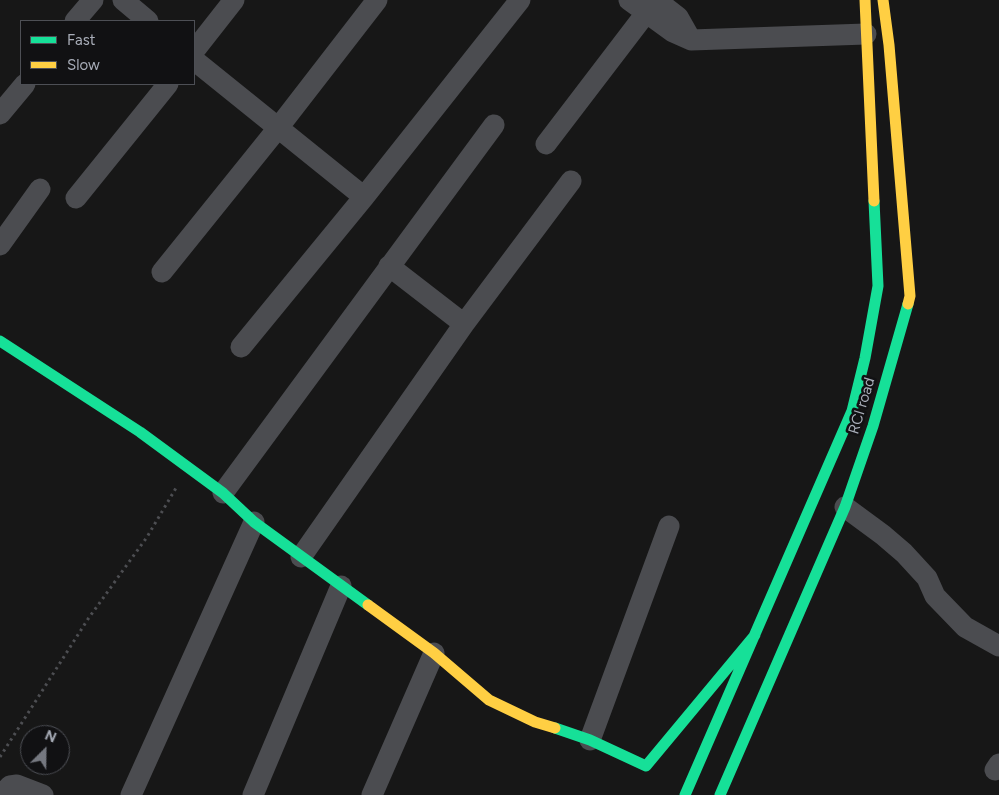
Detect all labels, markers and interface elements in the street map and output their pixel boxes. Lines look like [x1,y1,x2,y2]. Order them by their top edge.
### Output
legend [20,20,195,85]
text: Fast [67,31,95,49]
text: Slow [67,56,100,74]
street label: RCI road [845,376,879,436]
north arrow [20,725,70,775]
text: N [42,727,59,747]

